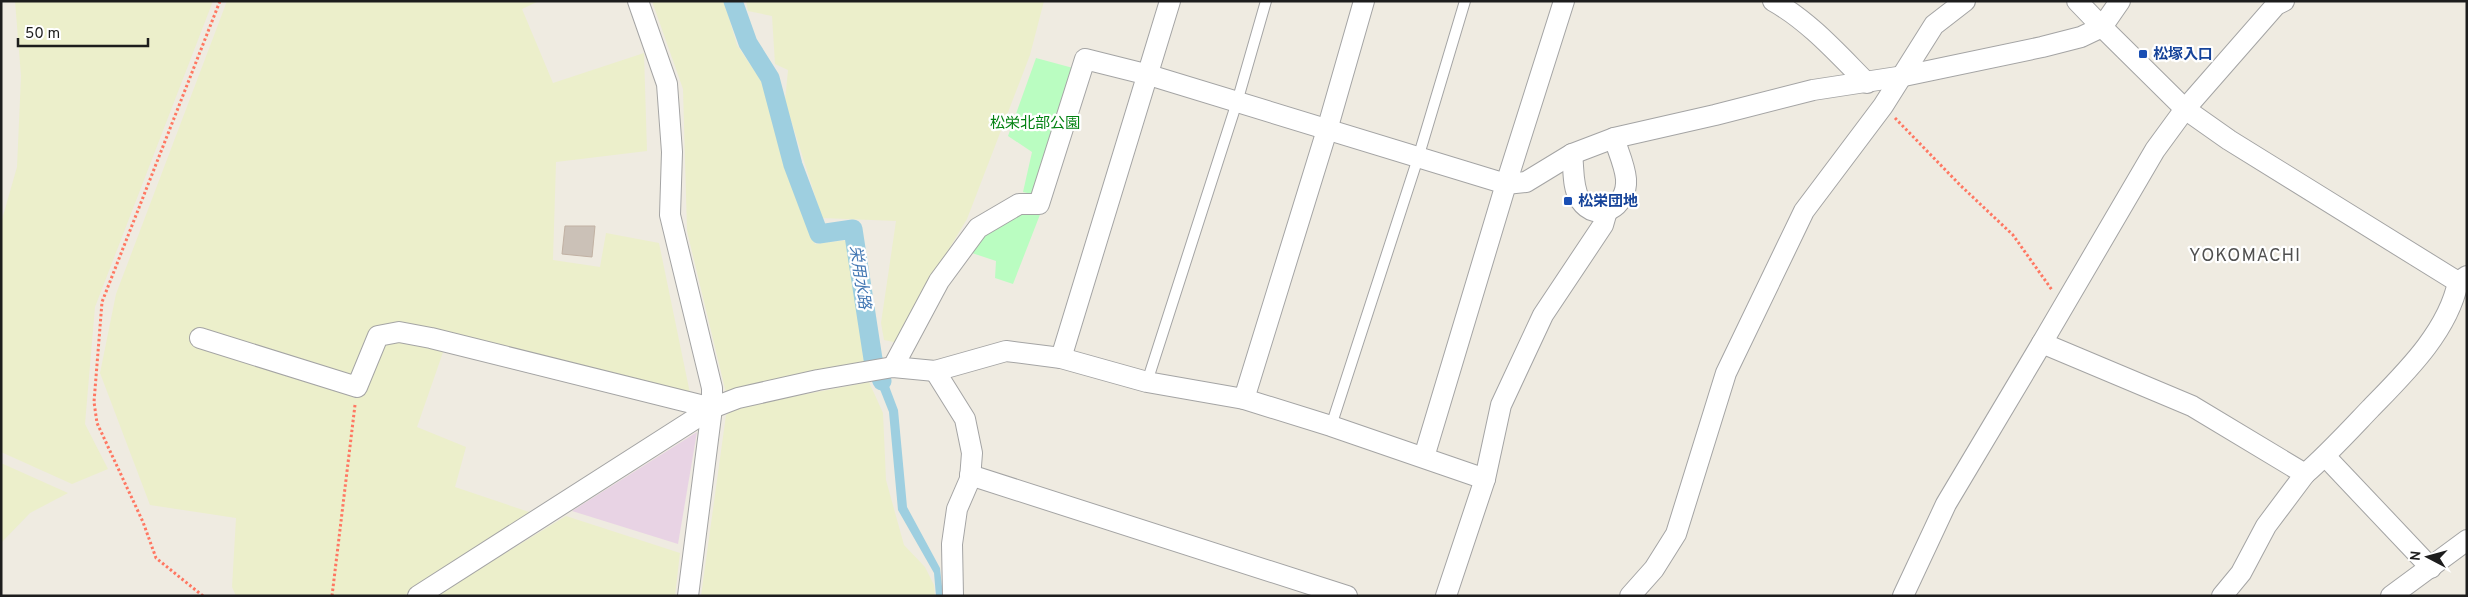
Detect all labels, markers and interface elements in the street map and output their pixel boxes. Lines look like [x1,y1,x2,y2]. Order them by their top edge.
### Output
scale bar [18,15,148,47]
text: 50 m [25,25,60,44]
place label: 松塚入口 [2153,46,2213,65]
marker: 松塚入口 [2137,48,2149,60]
park label: 松栄北部公園 [990,114,1080,134]
place label: 松栄団地 [1578,193,1638,212]
marker: 松栄団地 [1562,195,1574,207]
water label: 栄用水路 [844,244,874,312]
district label: YOKOMACHI [2189,245,2301,268]
north arrow [2403,532,2453,582]
text: N [2408,550,2426,562]

